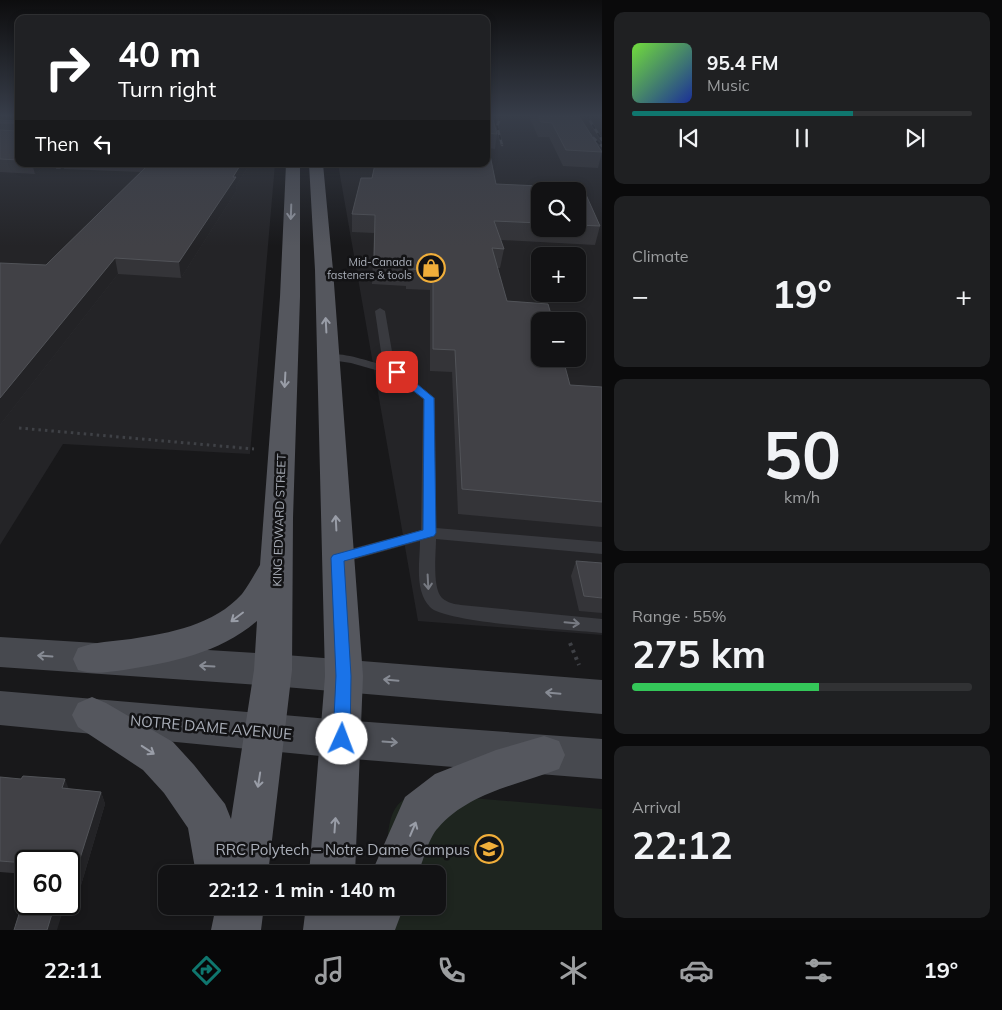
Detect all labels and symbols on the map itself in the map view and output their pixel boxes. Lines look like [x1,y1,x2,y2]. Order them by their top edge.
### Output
one-way arrow [286,204,296,220]
shop icon: Mid-Canada fasteners & tools [416,253,446,283]
place label: Mid-Canada fasteners & tools [327,255,412,282]
one-way arrow [322,318,331,334]
pin [376,351,418,393]
one-way arrow [281,372,290,388]
street label: KING EDWARD STREET [269,452,289,587]
one-way arrow [331,515,341,531]
one-way arrow [424,573,433,589]
one-way arrow [231,612,244,623]
one-way arrow [564,618,580,628]
one-way arrow [38,651,54,661]
one-way arrow [200,661,216,670]
one-way arrow [384,675,400,685]
one-way arrow [546,688,562,698]
street label: NOTRE DAME AVENUE [129,710,293,744]
position arrow [315,712,367,764]
one-way arrow [382,738,398,747]
one-way arrow [141,745,155,755]
one-way arrow [254,772,264,788]
one-way arrow [331,817,340,833]
one-way arrow [409,822,419,837]
school or university icon: RRC Polytech – Notre Dame Campus [474,834,504,864]
place label: RRC Polytech – Notre Dame Campus [215,840,470,859]
speed limit sign: 60 [15,850,80,915]

